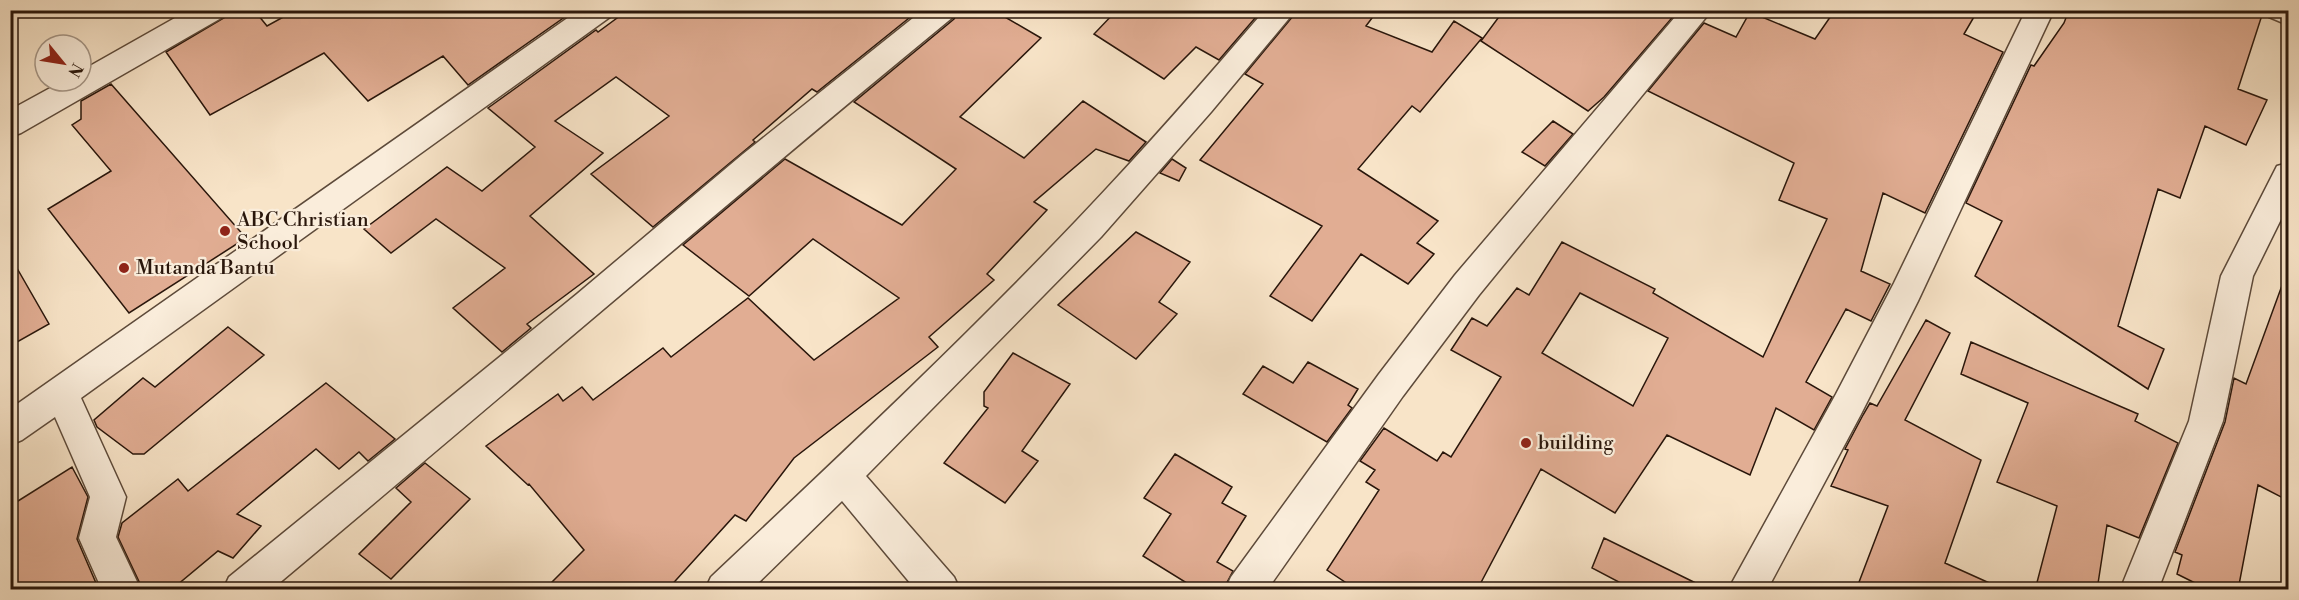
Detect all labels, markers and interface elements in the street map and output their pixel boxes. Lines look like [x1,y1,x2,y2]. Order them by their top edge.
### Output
north arrow [33,33,93,93]
text: N [63,60,87,81]
place label: ABC Christian School [236,208,369,256]
marker: ABC Christian School [218,224,232,238]
place label: Mutanda Bantu [136,256,275,281]
marker: Mutanda Bantu [117,261,131,275]
place label: building [1538,431,1614,456]
marker: building [1519,436,1533,450]

